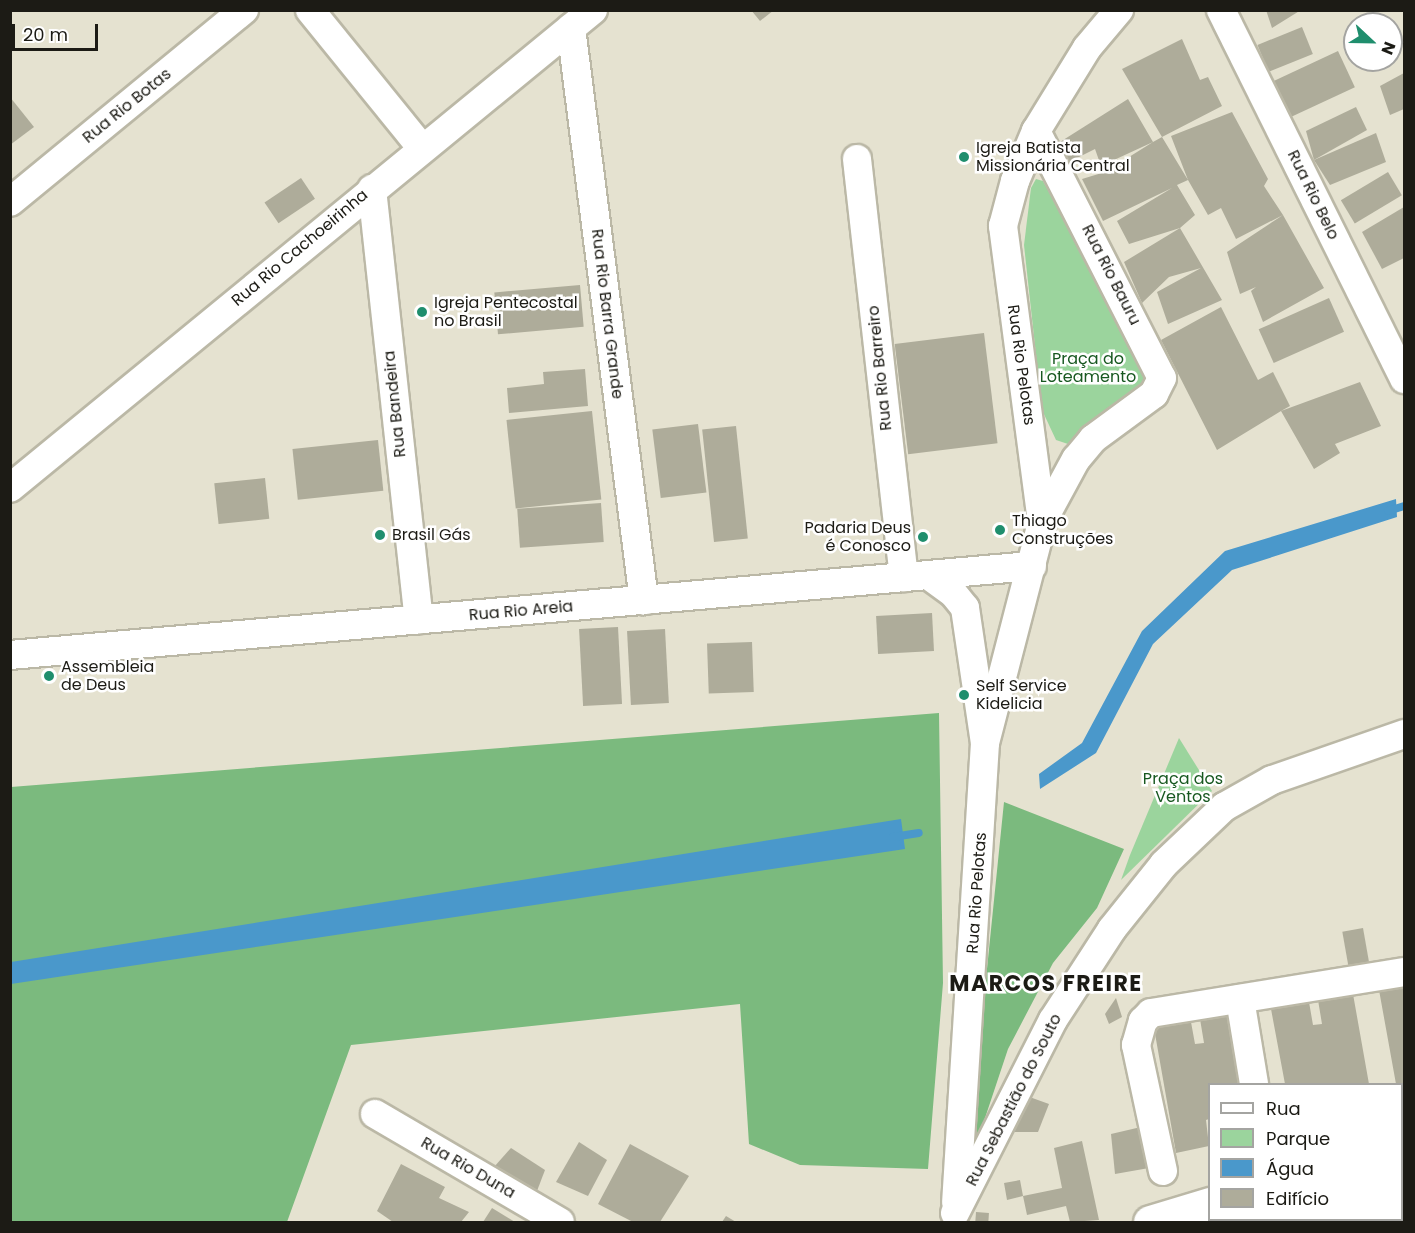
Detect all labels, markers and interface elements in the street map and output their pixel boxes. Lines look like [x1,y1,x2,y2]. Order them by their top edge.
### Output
scale bar [15,12,100,50]
north arrow [1343,12,1403,72]
text: 20 m [23,22,68,47]
text: N [1375,38,1401,58]
street label: Rua Rio Botas [79,64,175,148]
place label: Igreja Batista Missionária Central [976,138,1130,176]
street label: Rua Rio Belo [1283,147,1343,243]
marker: Igreja Batista Missionária Central [957,150,971,164]
street label: Rua Rio Cachoeirinha [228,185,372,311]
street label: Rua Rio Bauru [1077,222,1145,328]
street label: Rua Rio Barra Grande [587,228,627,400]
place label: Igreja Pentecostal no Brasil [434,293,578,331]
street label: Rua Rio Pelotas [1003,303,1039,427]
street label: Rua Rio Barreiro [864,304,896,432]
marker: Igreja Pentecostal no Brasil [415,305,429,319]
park label: Praça do Loteamento [1040,349,1136,387]
street label: Rua Bandeira [380,350,410,458]
place label: Thiago Construções [1012,511,1113,549]
place label: Padaria Deus é Conosco [804,518,911,556]
marker: Thiago Construções [993,523,1007,537]
place label: Brasil Gás [392,525,471,545]
marker: Brasil Gás [373,528,387,542]
marker: Padaria Deus é Conosco [916,530,930,544]
street label: Rua Rio Areia [468,597,574,625]
place label: Assembleia de Deus [61,657,154,695]
marker: Assembleia de Deus [42,669,56,683]
place label: Self Service Kidelicia [976,676,1067,714]
marker: Self Service Kidelicia [957,688,971,702]
park label: Praça dos Ventos [1143,769,1223,807]
street label: Rua Rio Pelotas [963,832,991,954]
district label: MARCOS FREIRE [949,971,1143,997]
street label: Rua Sebastião do Souto [962,1011,1066,1189]
legend [1208,1083,1403,1221]
text: Rua [1266,1096,1301,1121]
text: Parque [1266,1126,1330,1151]
street label: Rua Rio Duna [417,1133,519,1203]
text: Água [1266,1156,1314,1181]
text: Edifício [1266,1186,1329,1211]

